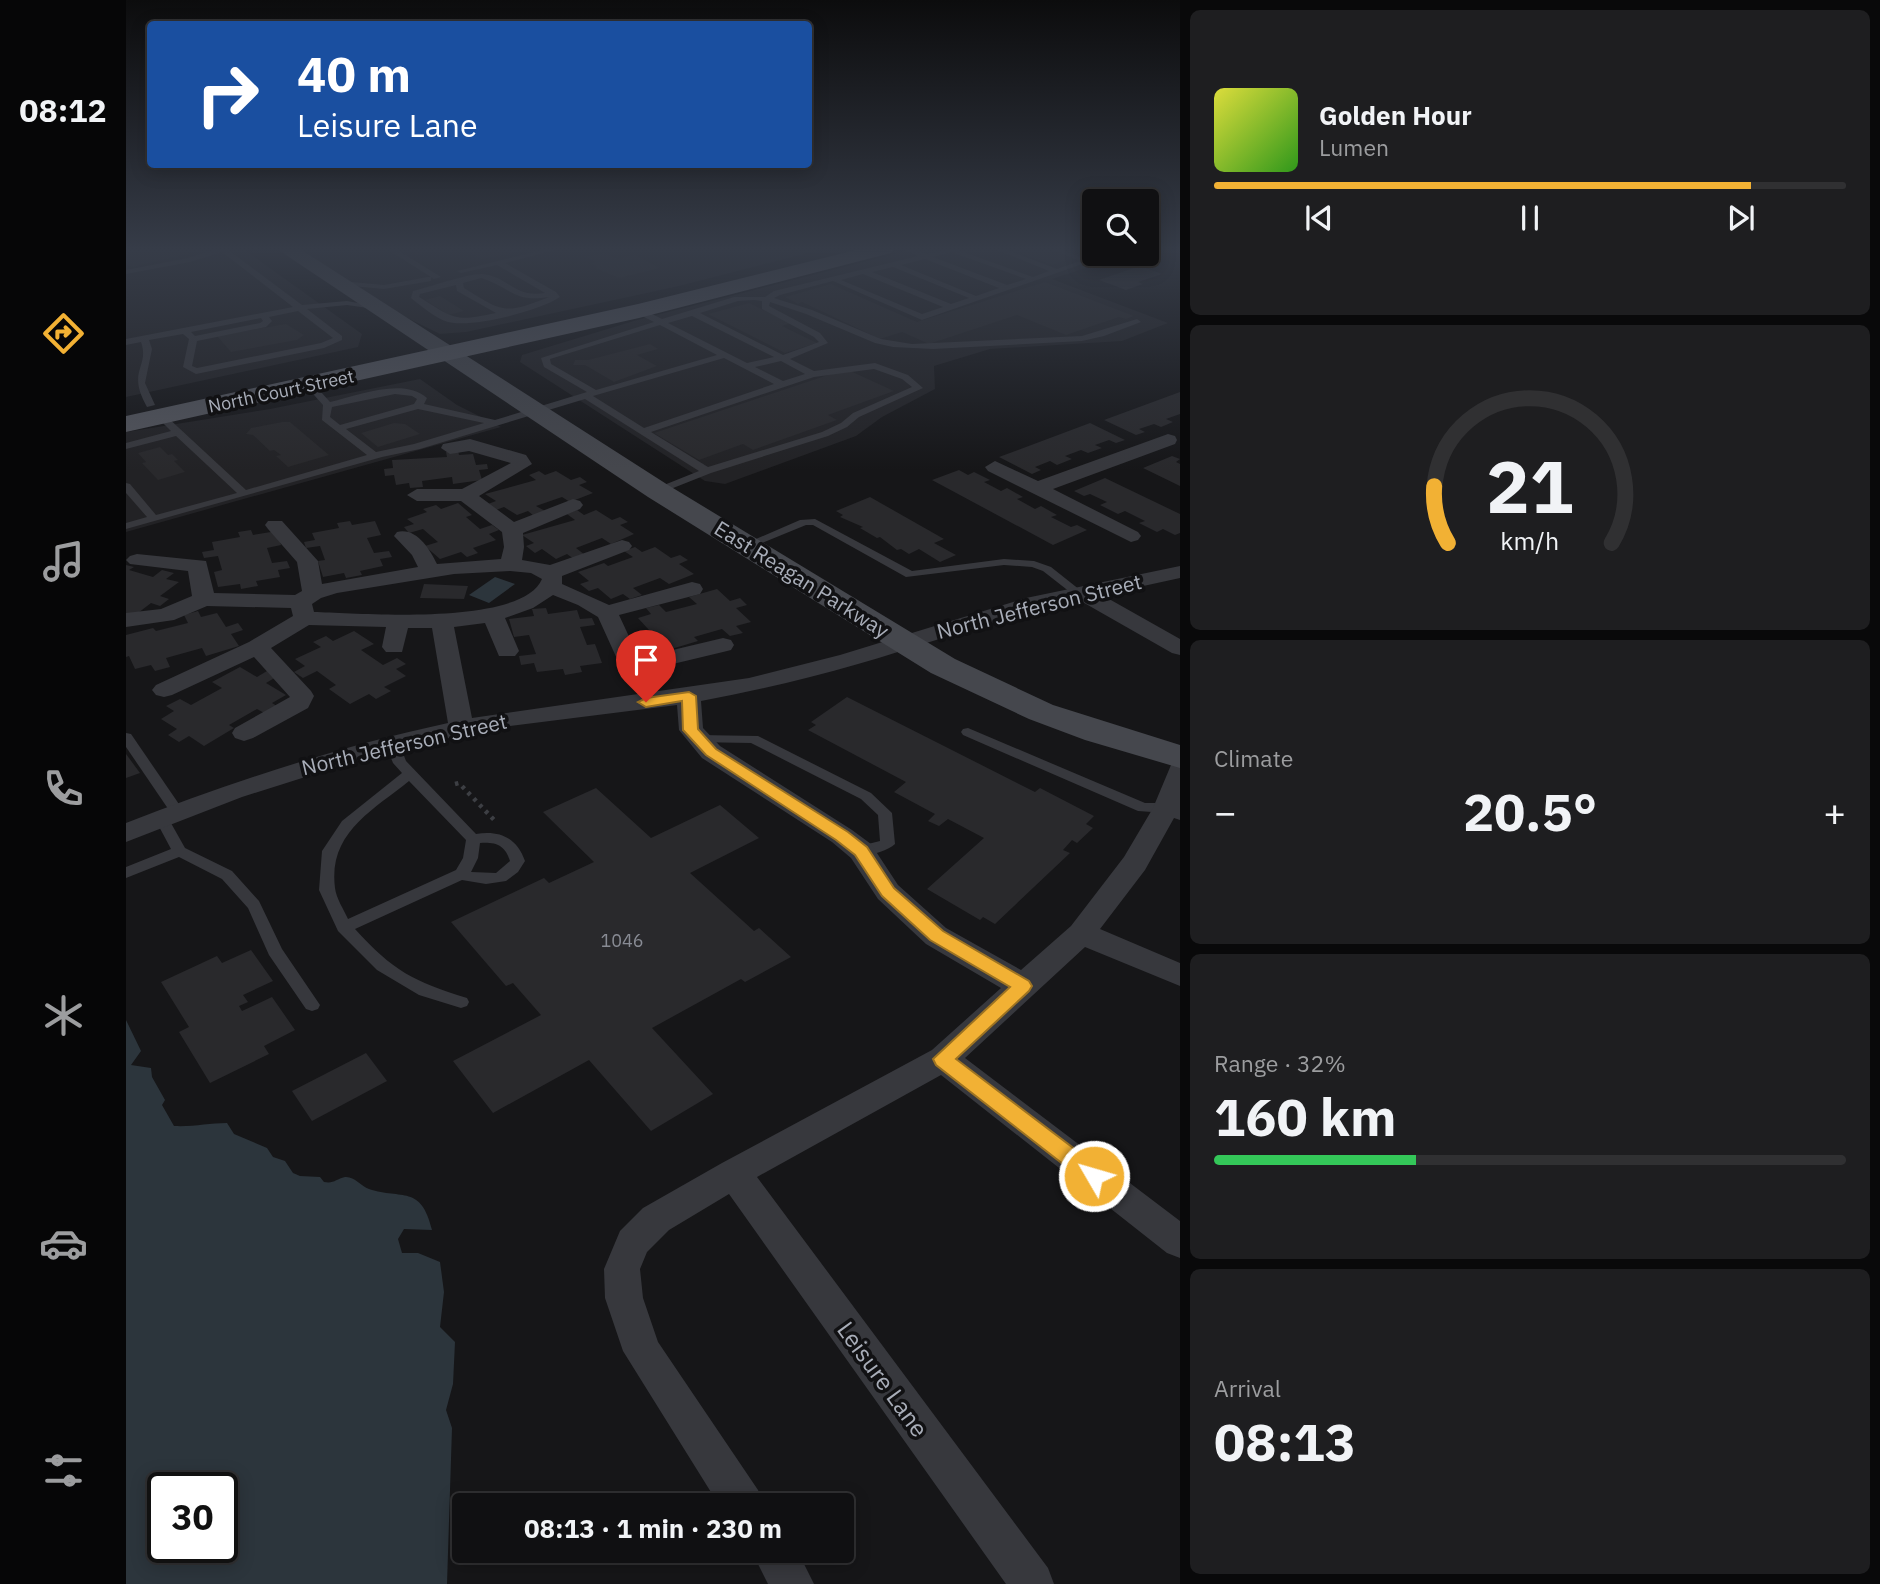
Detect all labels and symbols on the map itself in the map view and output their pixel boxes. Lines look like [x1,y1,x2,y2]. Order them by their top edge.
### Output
street label: North Court Street [206,364,356,418]
street label: East Reagan Parkway [709,514,895,644]
street label: North Jefferson Street [934,567,1144,645]
pin [616,630,676,702]
street label: North Jefferson Street [298,707,510,781]
house number: 1046 [600,929,644,952]
position arrow [1057,1139,1131,1213]
street label: Leisure Lane [830,1315,936,1443]
speed limit sign: 30 [147,1472,238,1563]

